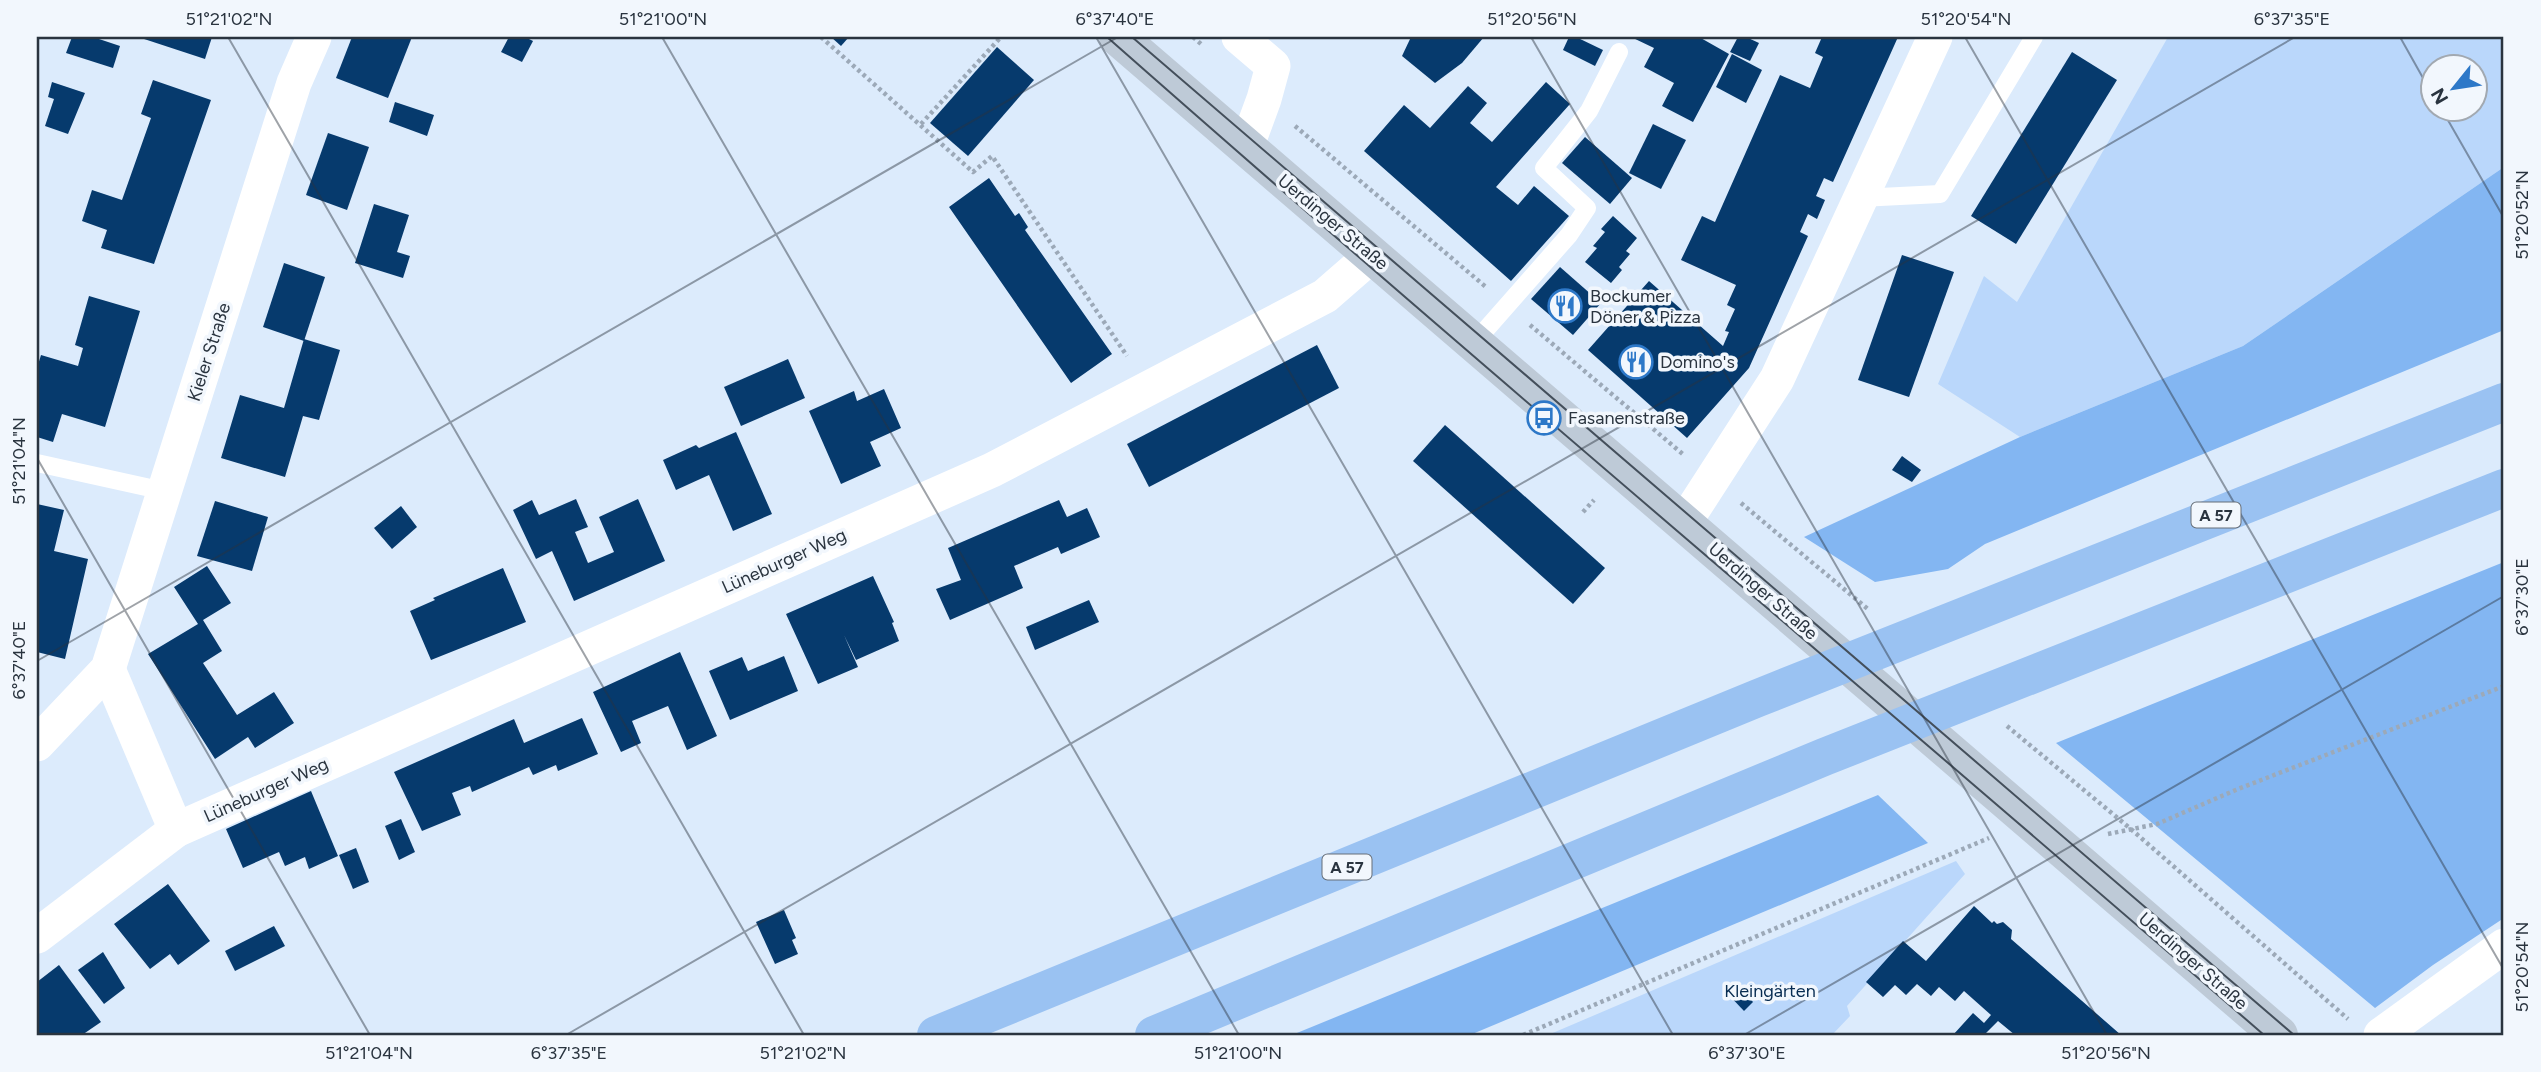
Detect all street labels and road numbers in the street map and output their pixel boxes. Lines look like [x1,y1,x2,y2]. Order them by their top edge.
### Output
street label: Uerdinger Straße [1273,169,1393,275]
street label: Kieler Straße [183,300,235,404]
road number: A 57 [2192,502,2240,528]
street label: Lüneburger Weg [718,524,850,598]
street label: Uerdinger Straße [1704,538,1822,644]
street label: Lüneburger Weg [200,753,332,827]
road number: A 57 [1322,854,1372,880]
street label: Uerdinger Straße [2134,908,2252,1014]

